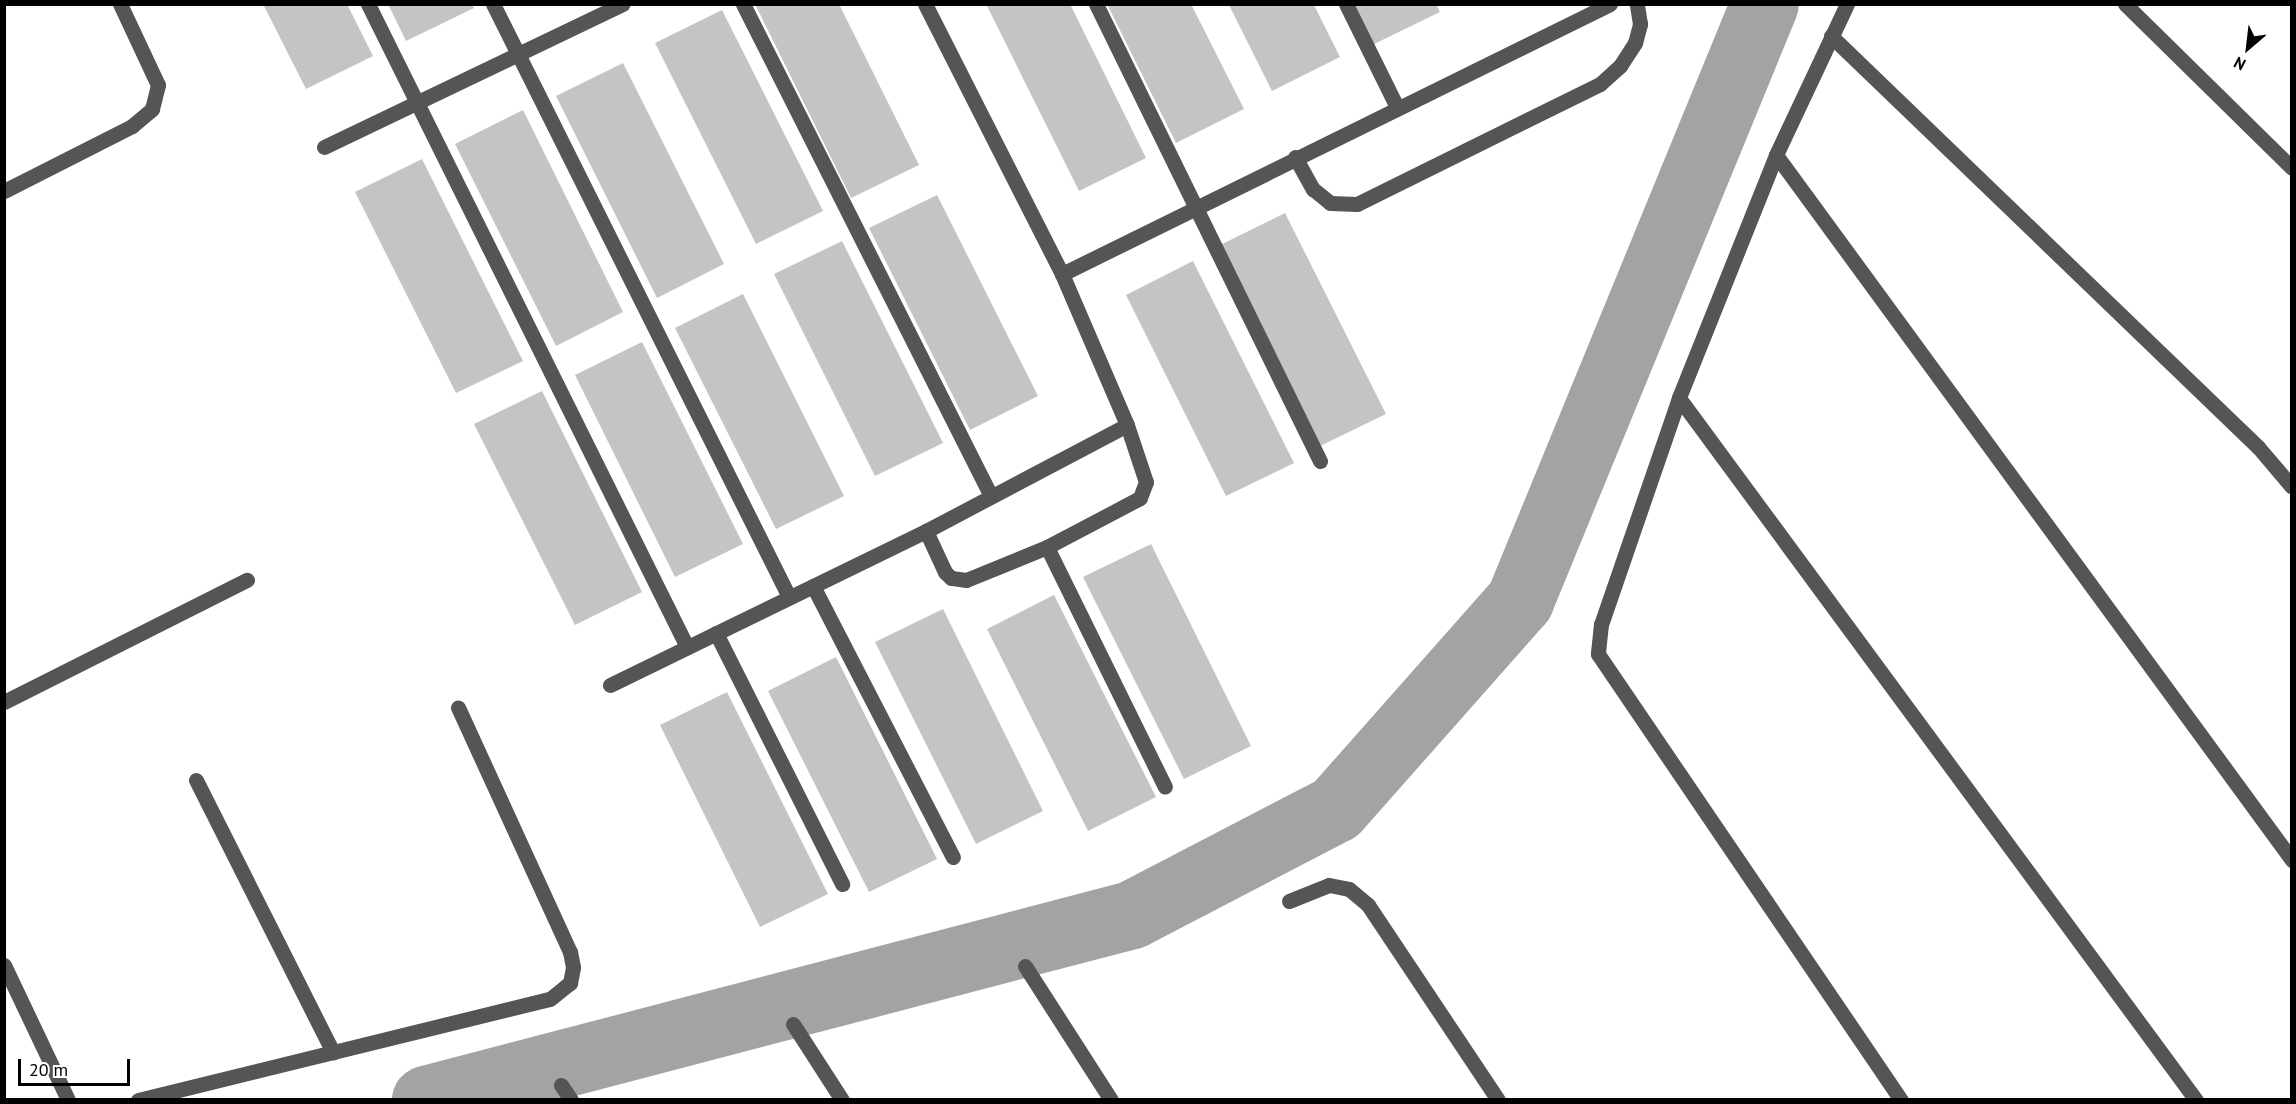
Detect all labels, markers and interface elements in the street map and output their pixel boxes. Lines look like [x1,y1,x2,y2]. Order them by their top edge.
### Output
north arrow [2218,18,2278,78]
text: N [2230,53,2249,75]
scale bar [21,1047,134,1085]
text: 20 m [29,1058,68,1081]

